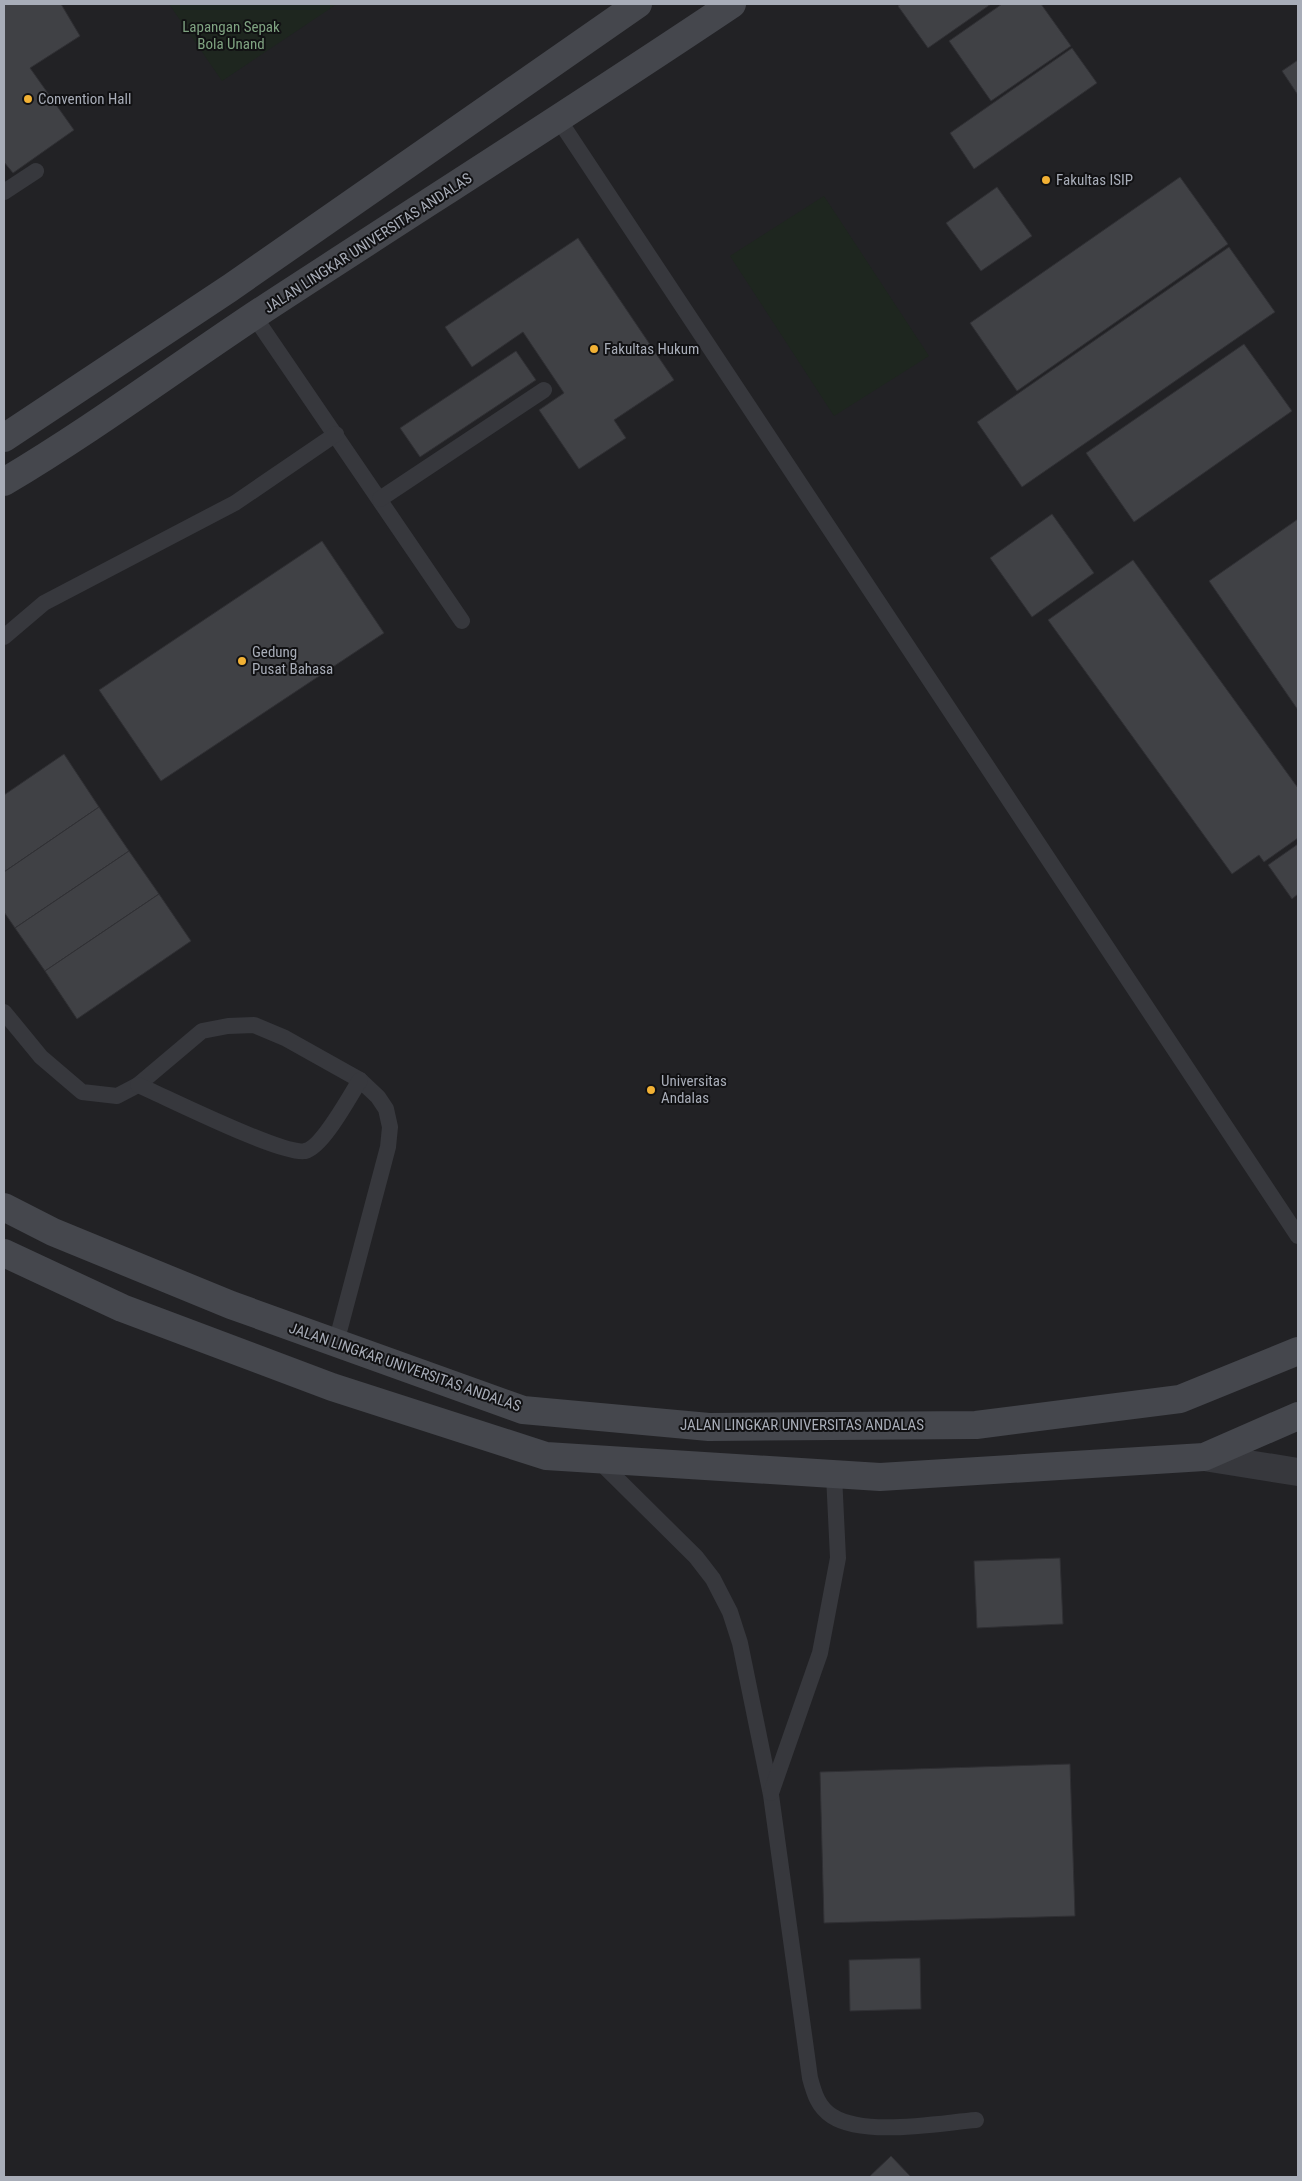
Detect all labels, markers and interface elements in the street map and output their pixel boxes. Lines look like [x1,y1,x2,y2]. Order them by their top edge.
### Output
park label: Lapangan Sepak Bola Unand [182,18,280,53]
place label: Convention Hall [38,90,131,108]
marker: Convention Hall [22,93,34,105]
street label: JALAN LINGKAR UNIVERSITAS ANDALAS [261,169,475,317]
place label: Fakultas ISIP [1056,171,1133,189]
marker: Fakultas ISIP [1040,174,1052,186]
place label: Fakultas Hukum [604,340,699,358]
marker: Fakultas Hukum [588,343,600,355]
place label: Gedung Pusat Bahasa [252,643,333,678]
marker: Gedung Pusat Bahasa [236,655,248,667]
place label: Universitas Andalas [661,1072,727,1107]
marker: Universitas Andalas [645,1084,657,1096]
street label: JALAN LINGKAR UNIVERSITAS ANDALAS [287,1319,524,1415]
street label: JALAN LINGKAR UNIVERSITAS ANDALAS [680,1416,924,1434]

